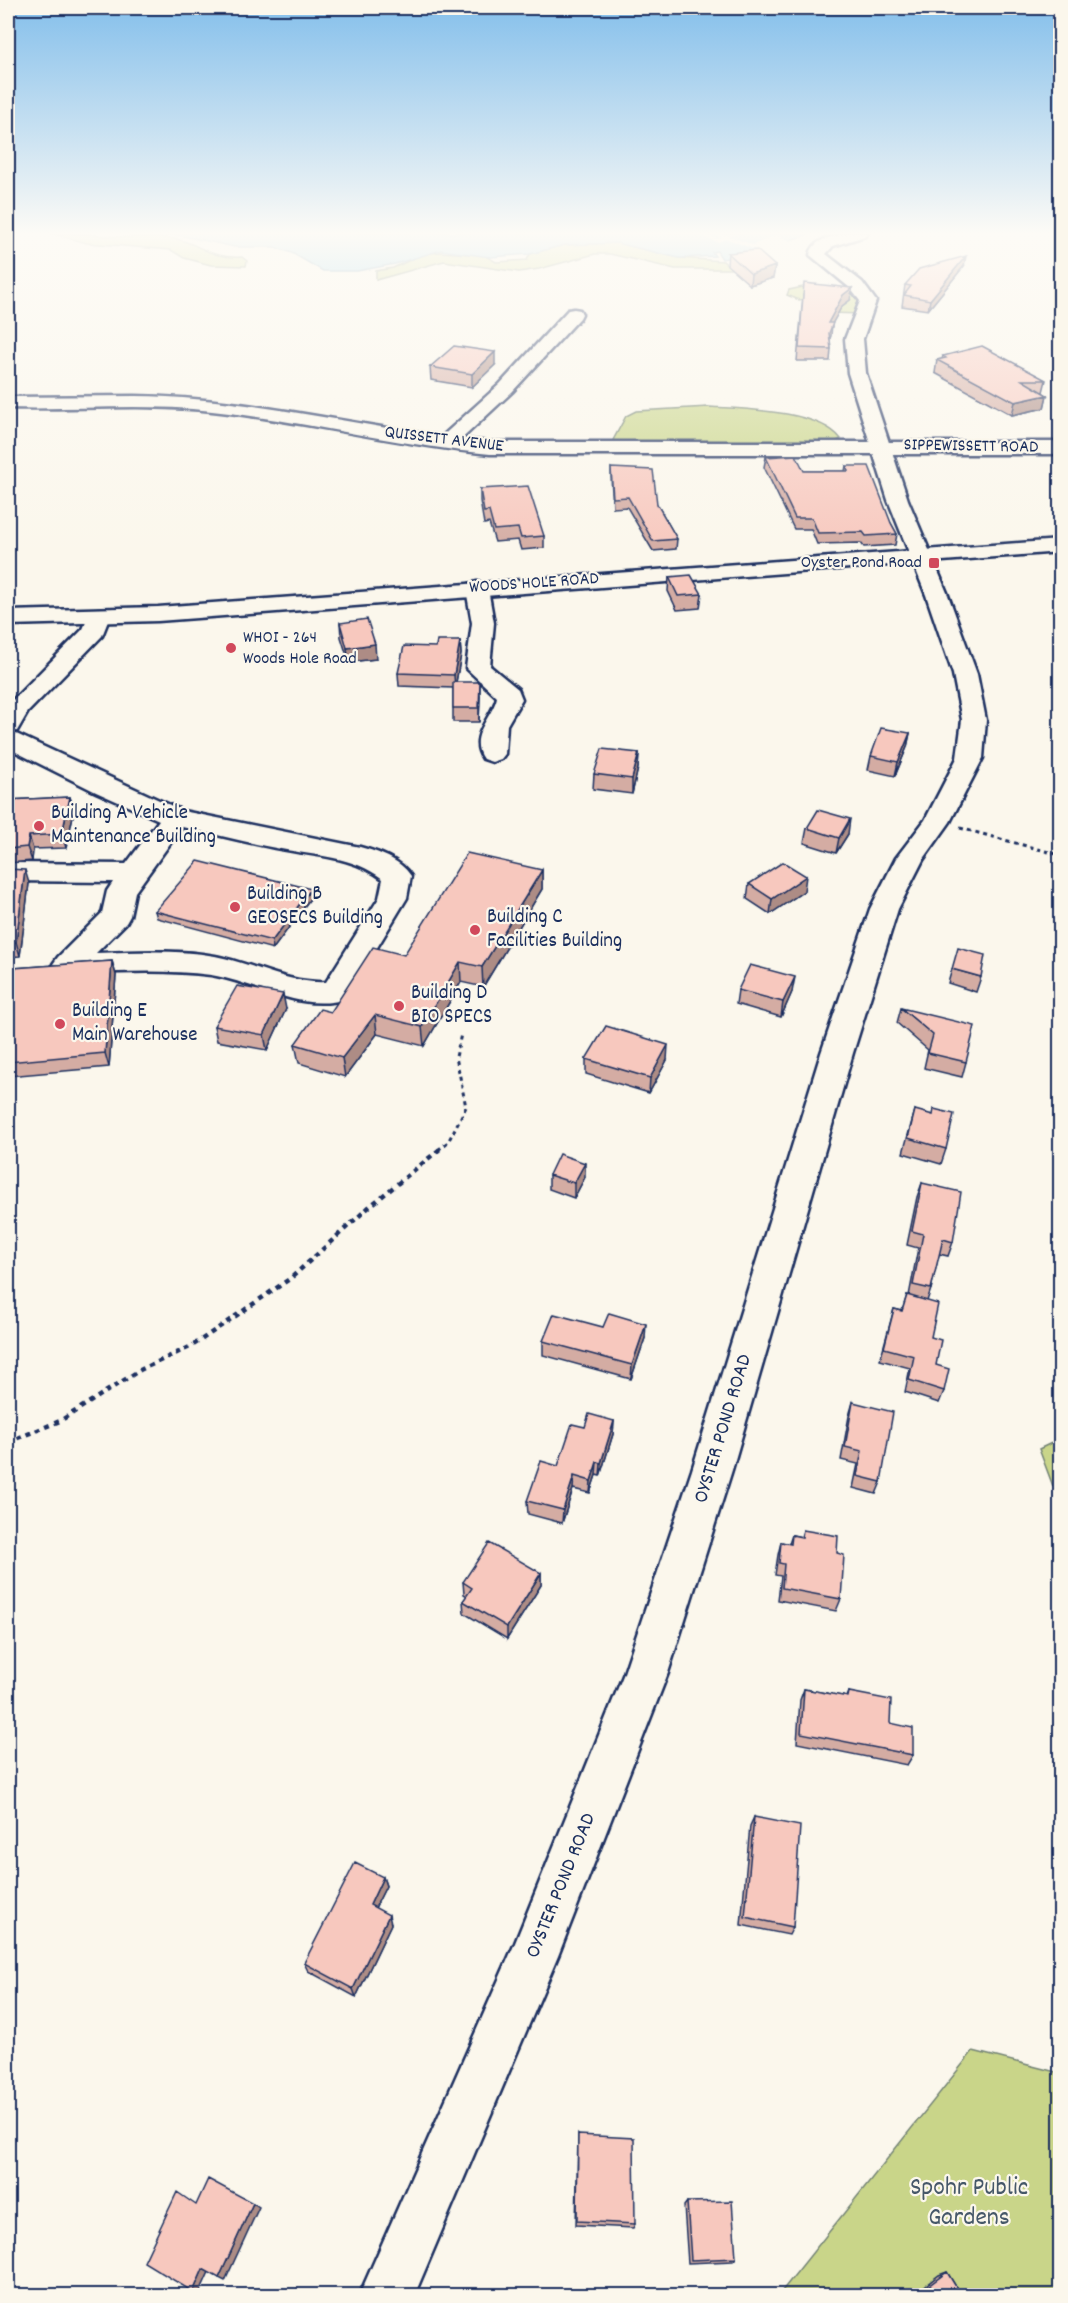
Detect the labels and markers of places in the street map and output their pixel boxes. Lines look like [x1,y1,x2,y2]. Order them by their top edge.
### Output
place label: Oyster Pond Road [801,551,922,576]
marker: Oyster Pond Road [927,556,941,570]
place label: WHOI - 264 Woods Hole Road [243,626,357,672]
marker: WHOI - 264 Woods Hole Road [224,641,238,655]
place label: Building A Vehicle Maintenance Building [51,799,216,853]
marker: Building A Vehicle Maintenance Building [32,819,46,833]
place label: Building B GEOSECS Building [247,880,383,934]
marker: Building B GEOSECS Building [228,900,242,914]
place label: Building C Facilities Building [487,903,622,957]
marker: Building C Facilities Building [468,923,482,937]
place label: Building D BIO SPECS [411,979,492,1033]
place label: Building E Main Warehouse [72,997,198,1051]
marker: Building D BIO SPECS [392,999,406,1013]
marker: Building E Main Warehouse [53,1017,67,1031]

